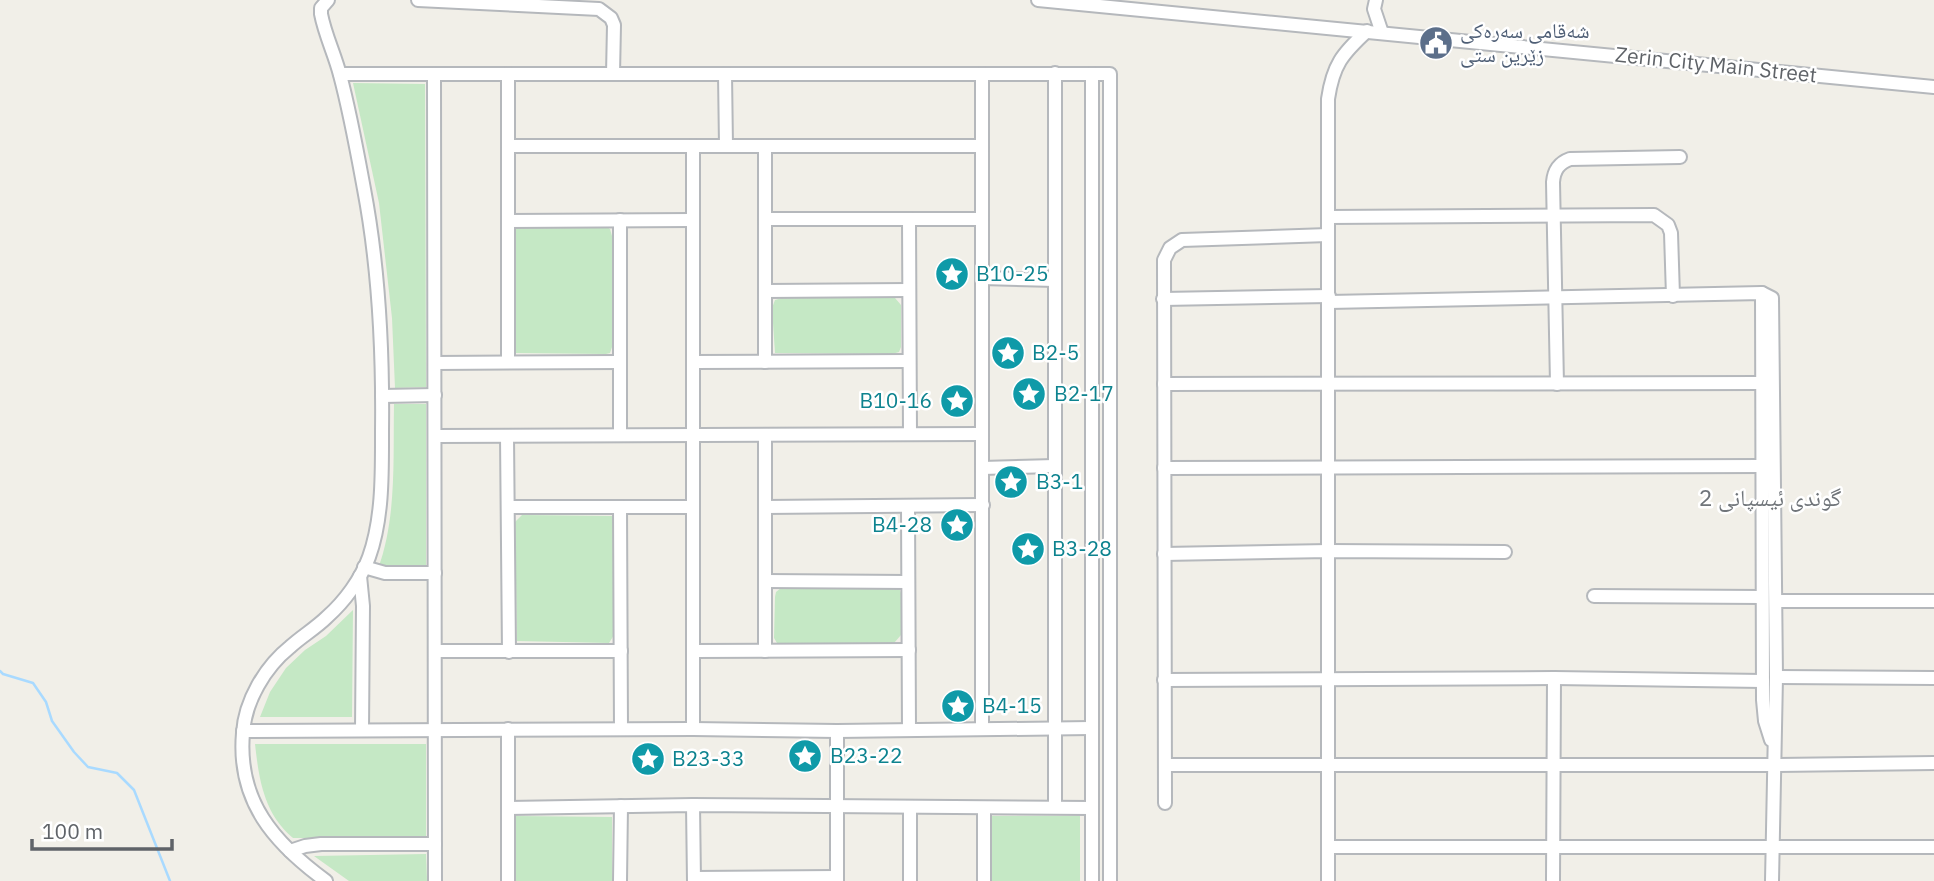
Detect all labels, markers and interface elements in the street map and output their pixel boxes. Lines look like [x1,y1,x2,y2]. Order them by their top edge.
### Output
place label: شەقامی سەرەکی زێرین ستی [1460,16,1590,68]
public building icon: شەقامی سەرەکی زێرین ستی [1417,24,1455,62]
street label: Zerin City Main Street [1614,39,1818,89]
place icon: B10-25 [933,255,971,293]
place label: B10-25 [976,259,1049,287]
place icon: B2-5 [989,334,1027,372]
place label: B2-5 [1032,338,1079,366]
place icon: B2-17 [1010,375,1048,413]
place label: B2-17 [1054,379,1114,407]
place icon: B10-16 [938,382,976,420]
place label: B10-16 [860,386,932,414]
place icon: B3-1 [992,463,1030,501]
place label: B3-1 [1036,467,1083,495]
district label: گوندی ئیسپانی 2 [1699,482,1842,512]
place icon: B4-28 [938,506,976,544]
place label: B4-28 [872,510,932,538]
place icon: B3-28 [1009,530,1047,568]
place label: B3-28 [1052,534,1112,562]
place icon: B4-15 [939,687,977,725]
place label: B4-15 [982,691,1042,719]
place icon: B23-22 [786,737,824,775]
place icon: B23-33 [629,740,667,778]
place label: B23-22 [830,741,903,769]
place label: B23-33 [672,744,745,772]
scale bar [32,808,172,852]
text: 100 m [42,817,103,845]

